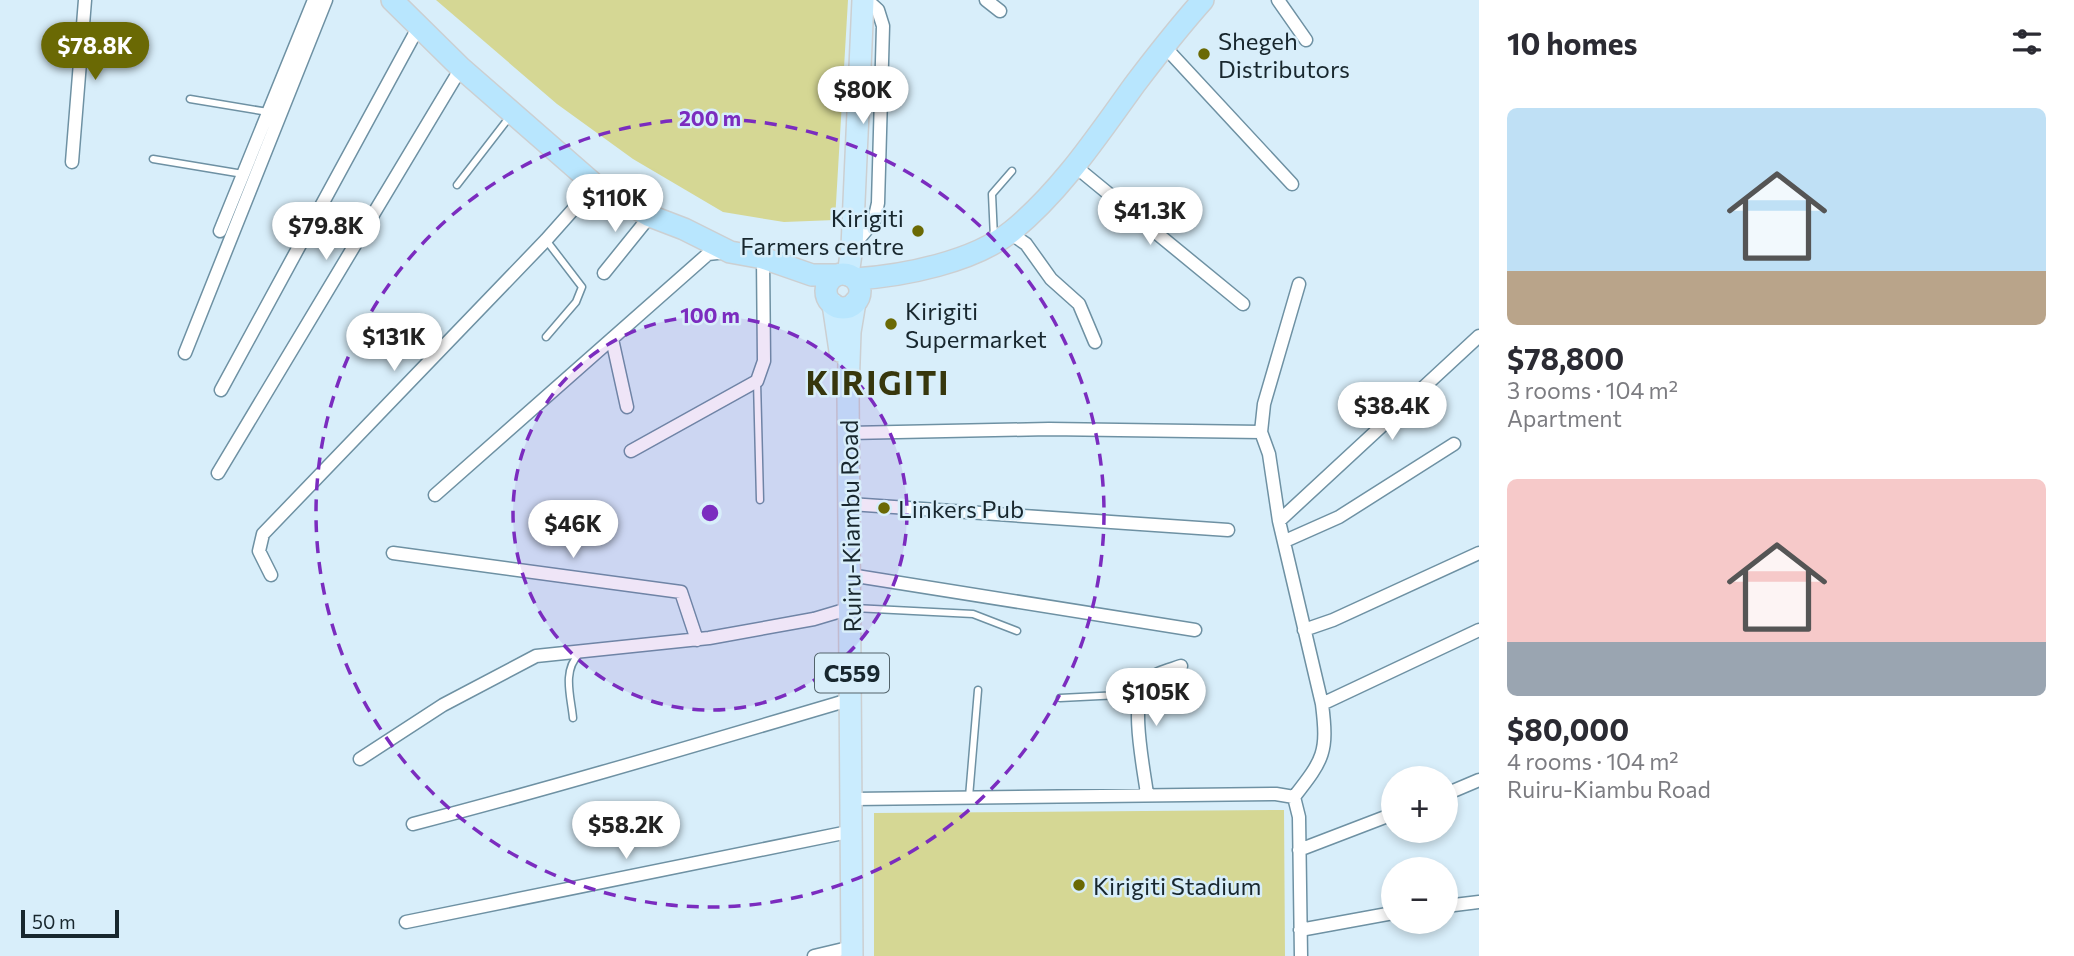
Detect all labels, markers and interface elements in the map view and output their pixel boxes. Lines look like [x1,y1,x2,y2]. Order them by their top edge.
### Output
pin: $78.8K [38,22,152,82]
icon: filters [2008,23,2046,61]
text: 10 homes [1507,24,1637,61]
place label: Shegeh Distributors [1218,26,1350,83]
text: $78.8K [57,31,133,59]
marker: Shegeh Distributors [1196,46,1212,62]
pin: $80K [822,66,904,126]
text: $80K [834,75,892,103]
text: 200 m [679,105,741,130]
icon: home [1714,153,1840,279]
pin: $110K [566,174,664,234]
text: $110K [582,183,648,211]
pin: $41.3K [1093,188,1207,247]
text: $41.3K [1114,196,1186,224]
pin: $79.8K [269,202,383,262]
place label: Kirigiti Farmers centre [740,203,904,260]
text: $79.8K [288,211,364,239]
marker: Kirigiti Farmers centre [910,223,926,239]
place label: Kirigiti Supermarket [905,296,1047,353]
text: 100 m [680,302,740,327]
pin: $131K [345,314,443,373]
marker: Kirigiti Supermarket [883,316,899,332]
text: $131K [362,322,426,350]
text: $78,800 [1507,339,1624,376]
district label: KIRIGITI [806,362,950,402]
text: 3 rooms · 104 m² [1507,376,1678,404]
pin: $38.4K [1335,382,1449,442]
text: $38.4K [1354,391,1430,419]
text: Apartment [1507,404,1622,432]
street label: Ruiru-Kiambu Road [834,419,866,633]
place label: Linkers Pub [898,494,1024,523]
pin: $46K [532,500,614,560]
marker: Linkers Pub [876,500,892,516]
centre of rings [698,501,722,525]
text: $46K [544,509,602,537]
icon: home [1714,524,1840,650]
road number: C559 [815,653,889,692]
pin: $105K [1107,668,1205,728]
text: $105K [1122,677,1190,705]
text: $80,000 [1507,710,1629,747]
text: 4 rooms · 104 m² [1507,747,1679,775]
map controls [1381,766,1458,934]
button: + [1381,766,1458,843]
text: Ruiru-Kiambu Road [1507,775,1711,803]
pin: $58.2K [569,802,683,861]
text: $58.2K [588,810,664,838]
button: − [1381,857,1458,934]
place label: Kirigiti Stadium [1093,871,1261,900]
marker: Kirigiti Stadium [1071,877,1087,893]
scale bar [21,907,119,939]
text: 50 m [32,910,76,933]

